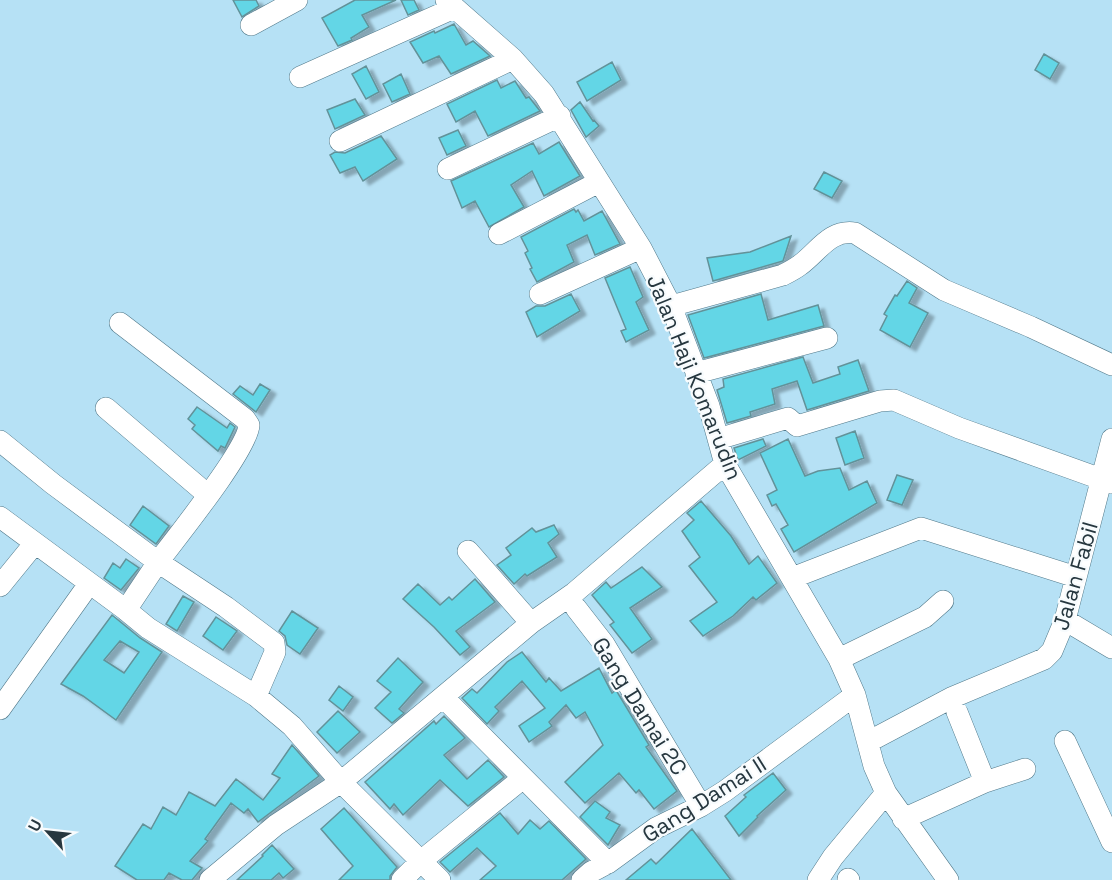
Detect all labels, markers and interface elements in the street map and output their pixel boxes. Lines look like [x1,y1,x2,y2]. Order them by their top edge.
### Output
street label: Jalan Haji Komarudin [641,270,749,484]
street label: Jalan Fabil [1046,518,1104,634]
street label: Gang Damai 2C [586,632,694,780]
street label: Gang Damai II [637,750,771,848]
north arrow [18,802,78,862]
text: U [23,816,47,835]

